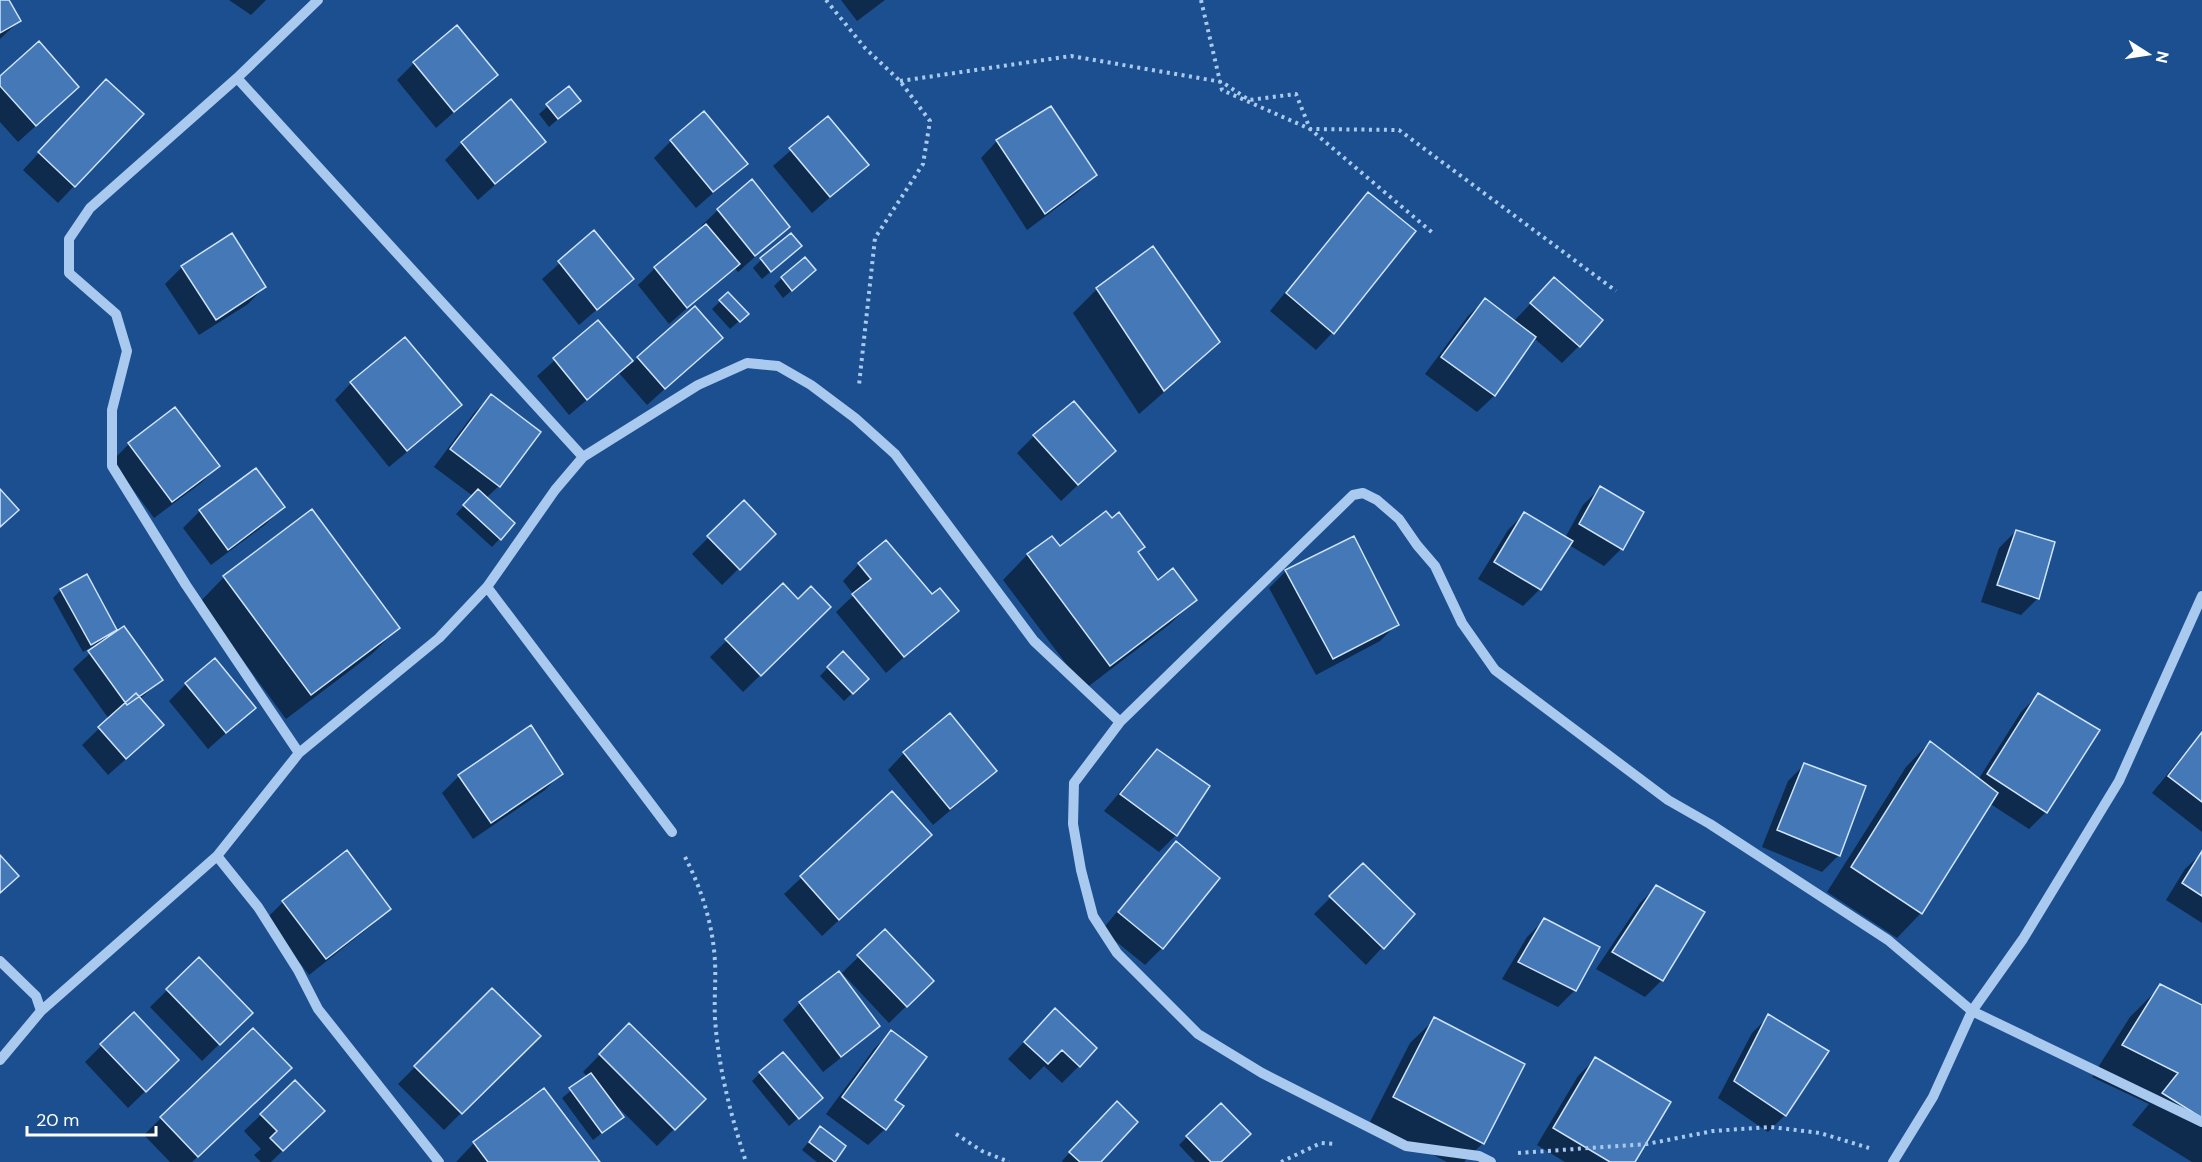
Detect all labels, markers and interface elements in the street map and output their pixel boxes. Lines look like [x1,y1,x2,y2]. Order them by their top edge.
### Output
north arrow [2118,24,2178,84]
text: N [2151,49,2174,65]
scale bar [27,1099,156,1137]
text: 20 m [36,1108,79,1132]

